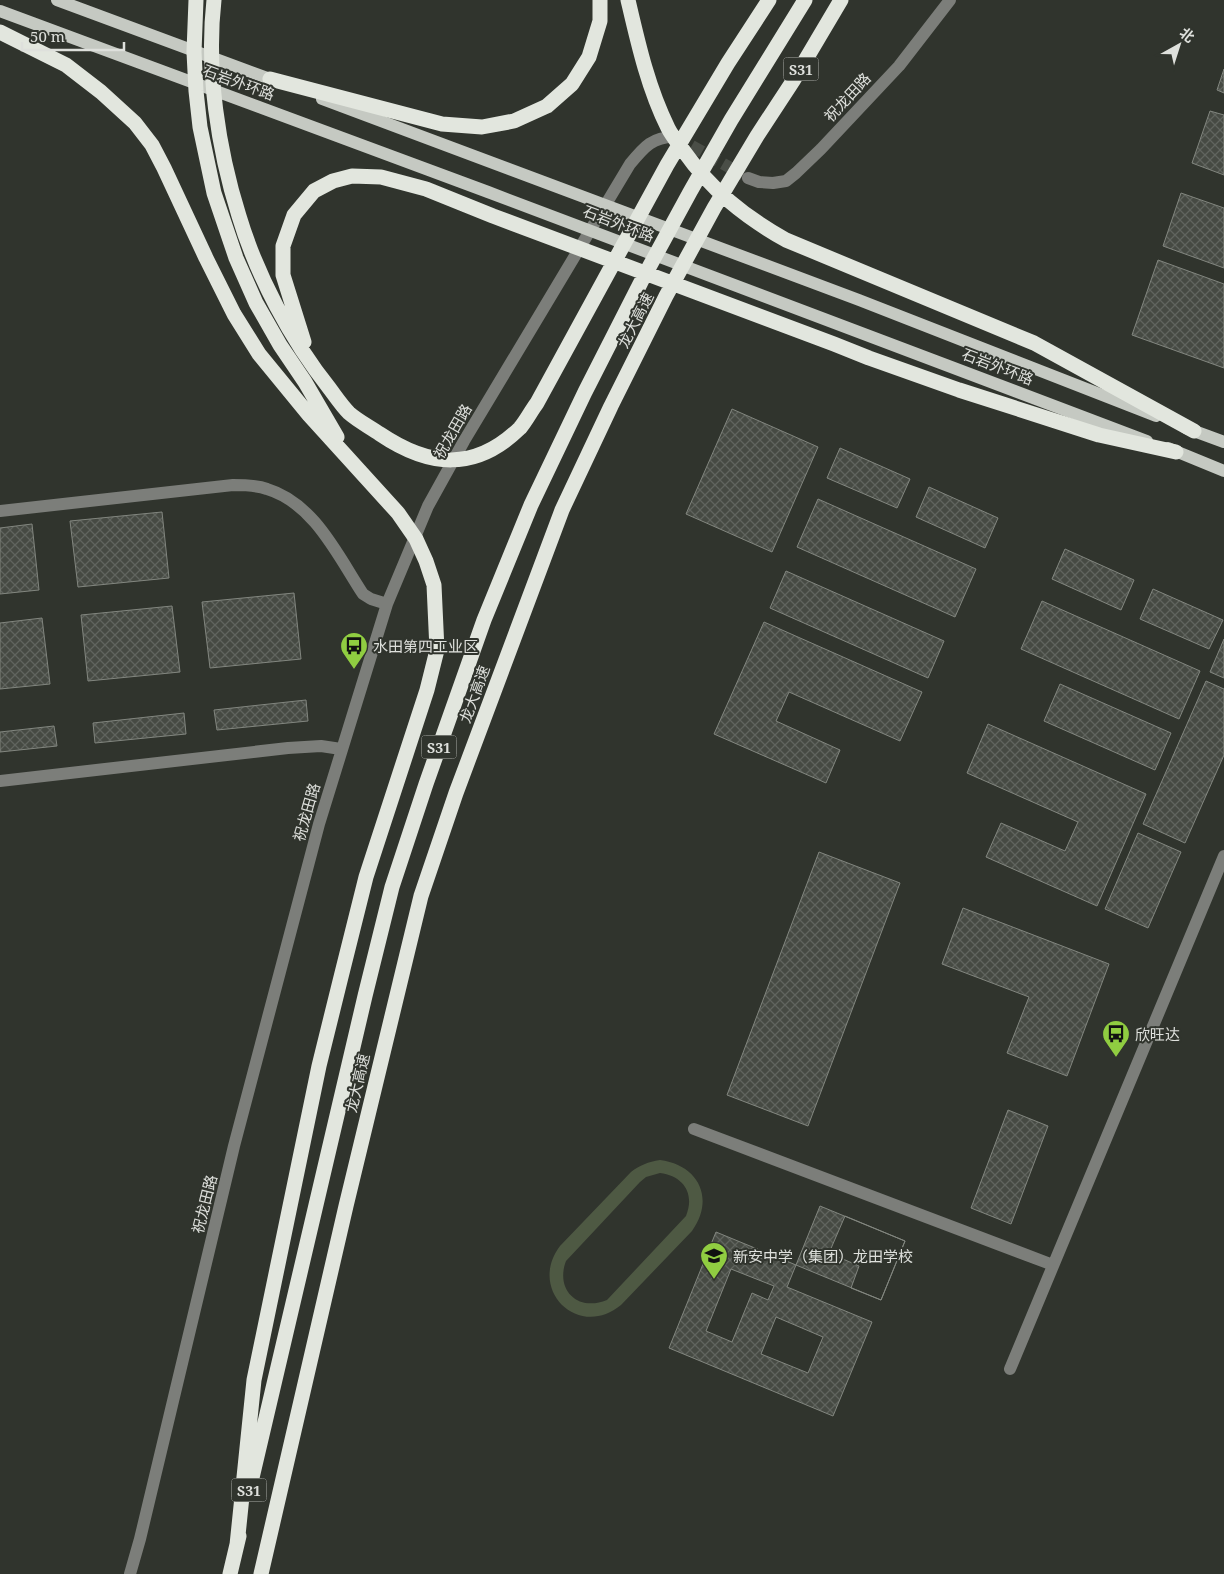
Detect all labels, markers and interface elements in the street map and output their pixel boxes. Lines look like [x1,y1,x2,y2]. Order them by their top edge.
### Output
scale bar [22,20,125,52]
north arrow [1154,20,1204,70]
text: 北 [1176,23,1199,46]
text: 50 m [30,26,65,46]
road number: S31 [784,58,818,80]
street label: 石岩外环路 [200,60,278,104]
street label: 祝龙田路 [819,68,875,126]
street label: 石岩外环路 [580,200,658,246]
street label: 龙大高速 [612,289,658,351]
street label: 石岩外环路 [959,343,1037,389]
street label: 祝龙田路 [428,400,476,462]
bus stop icon: 水田第四工业区 [339,631,369,670]
place label: 水田第四工业区 [373,636,478,656]
street label: 龙大高速 [454,662,494,726]
road number: S31 [422,736,456,759]
street label: 祝龙田路 [288,780,324,844]
bus stop icon: 欣旺达 [1101,1019,1131,1058]
place label: 欣旺达 [1135,1024,1180,1044]
street label: 龙大高速 [341,1052,373,1114]
street label: 祝龙田路 [187,1172,221,1236]
school or university icon: 新安中学（集团）龙田学校 [699,1241,729,1280]
place label: 新安中学（集团）龙田学校 [733,1246,913,1266]
road number: S31 [232,1478,266,1502]

